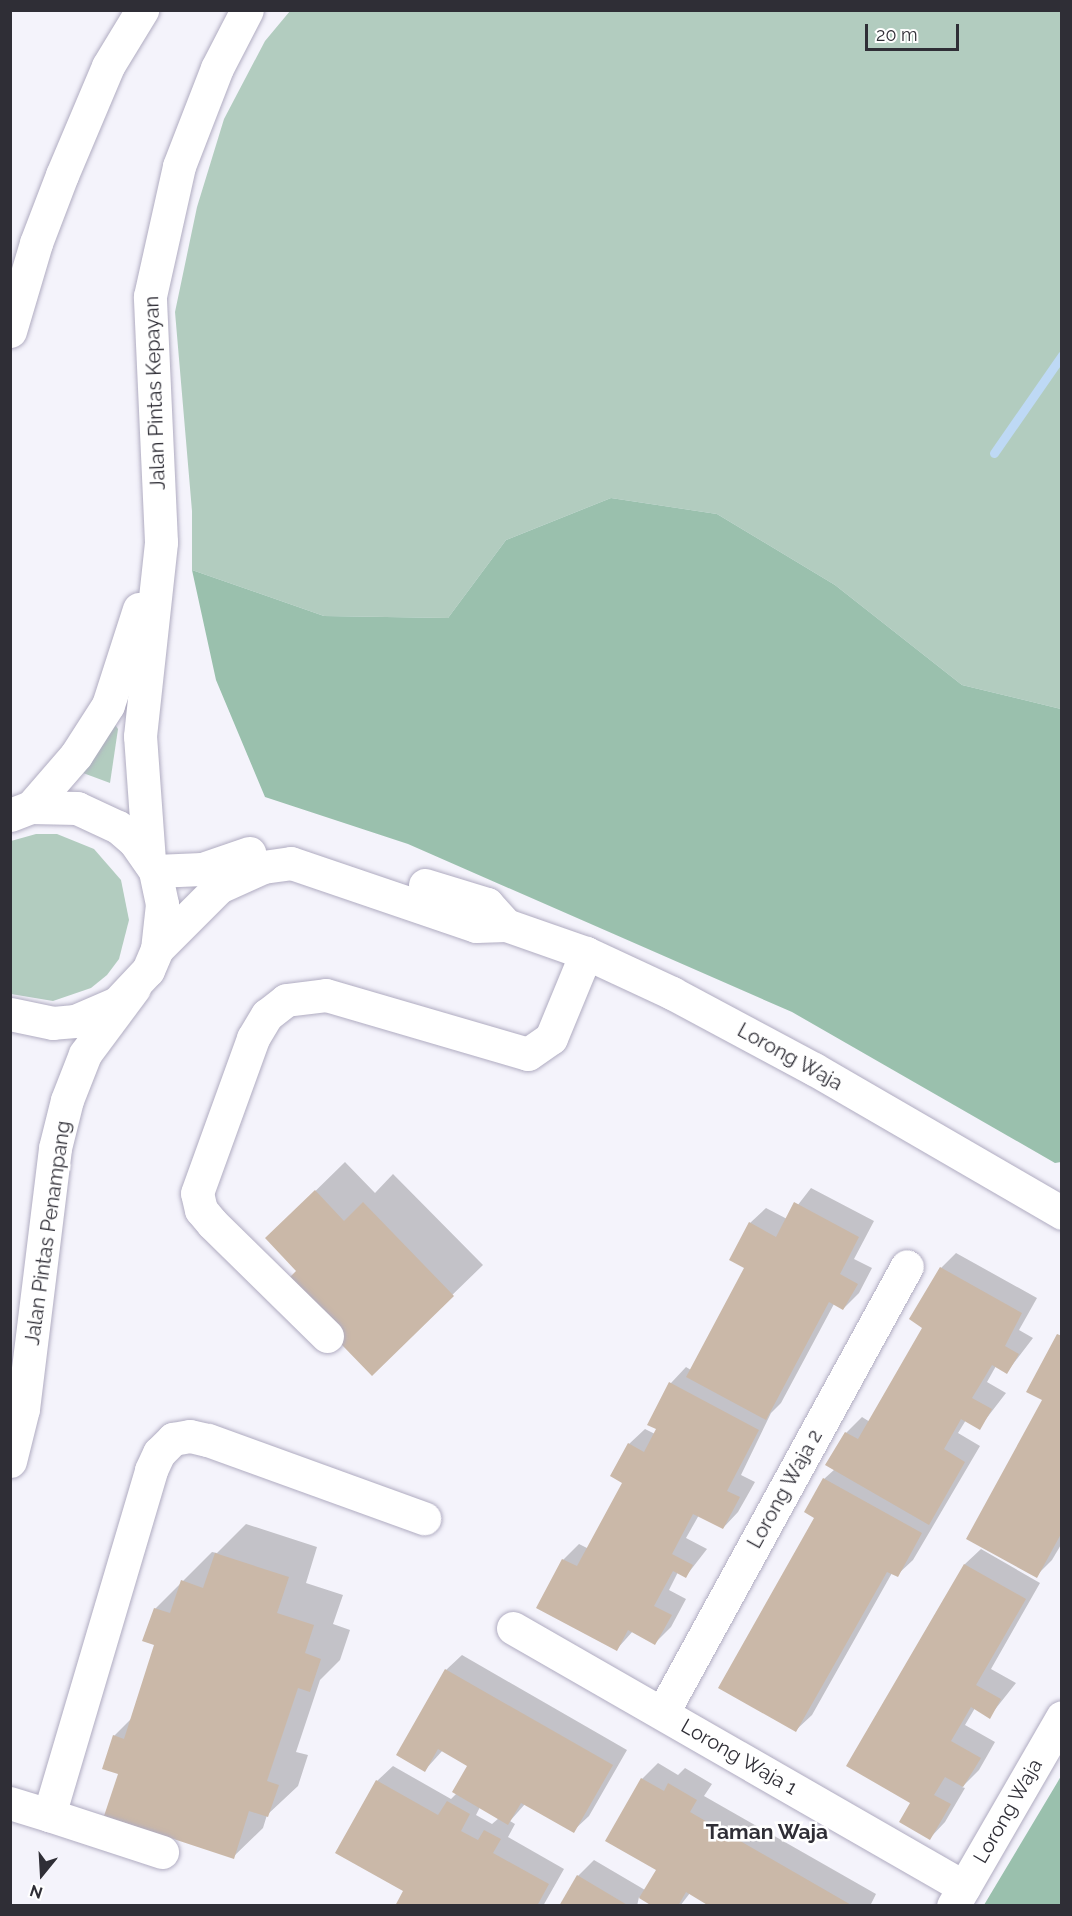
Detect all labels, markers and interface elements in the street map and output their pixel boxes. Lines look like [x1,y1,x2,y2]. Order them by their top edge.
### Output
scale bar [868,12,962,50]
text: 20 m [876,24,918,45]
street label: Jalan Pintas Kepayan [140,296,170,490]
street label: Lorong Waja [733,1018,847,1096]
street label: Jalan Pintas Penampang [20,1119,76,1347]
street label: Lorong Waja 2 [742,1425,828,1553]
street label: Lorong Waja 1 [676,1714,802,1800]
street label: Lorong Waja [968,1754,1048,1868]
district label: Taman Waja [705,1819,829,1845]
north arrow [12,1844,72,1904]
text: N [28,1881,45,1903]

